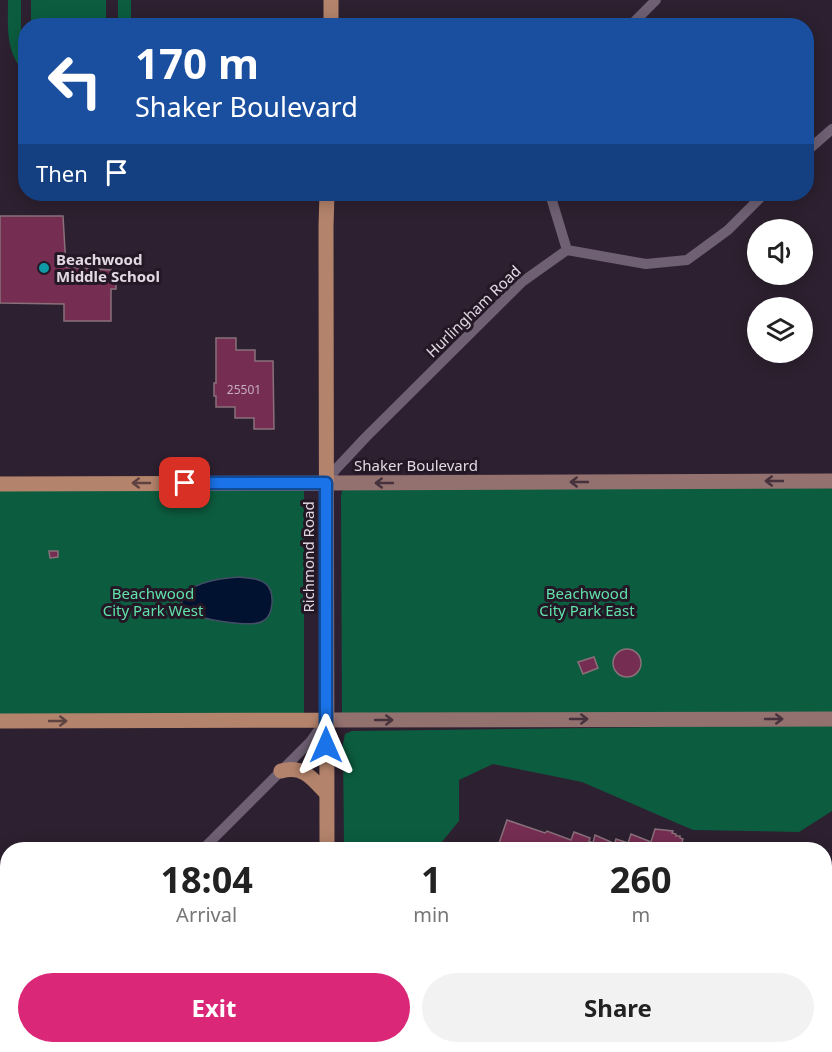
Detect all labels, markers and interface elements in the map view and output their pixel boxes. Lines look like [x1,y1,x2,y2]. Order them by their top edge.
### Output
text: 170 m [135,34,259,91]
icon: left [36,42,114,120]
text: Shaker Boulevard [135,88,358,125]
icon: arrive [100,156,133,189]
text: Then [36,158,88,188]
map controls [747,219,813,363]
button: sound [747,219,813,285]
place label: Beachwood Middle School [56,249,160,286]
marker: Beachwood Middle School [37,261,51,275]
street label: Hurlingham Road [421,261,525,361]
button: layers [747,297,813,363]
house number: 25501 [227,381,261,398]
street label: Shaker Boulevard [354,455,478,475]
pin [159,457,210,508]
icon: arrive [168,466,201,499]
one-way arrow [764,475,784,487]
one-way arrow [569,476,589,488]
one-way arrow [132,477,152,489]
one-way arrow [374,477,394,489]
street label: Richmond Road [298,501,318,613]
park label: Beachwood City Park West [103,583,204,620]
park label: Beachwood City Park East [539,583,635,620]
position arrow [294,713,358,777]
one-way arrow [569,713,589,725]
one-way arrow [764,713,784,725]
one-way arrow [374,714,394,726]
one-way arrow [48,715,68,727]
text: 18:04 [160,855,253,904]
text: 1 [421,855,442,904]
text: 260 [610,855,672,904]
text: Arrival [176,901,237,928]
text: min [413,901,449,928]
text: m [631,901,650,928]
button: Exit [18,973,410,1042]
button: Share [422,973,814,1042]

